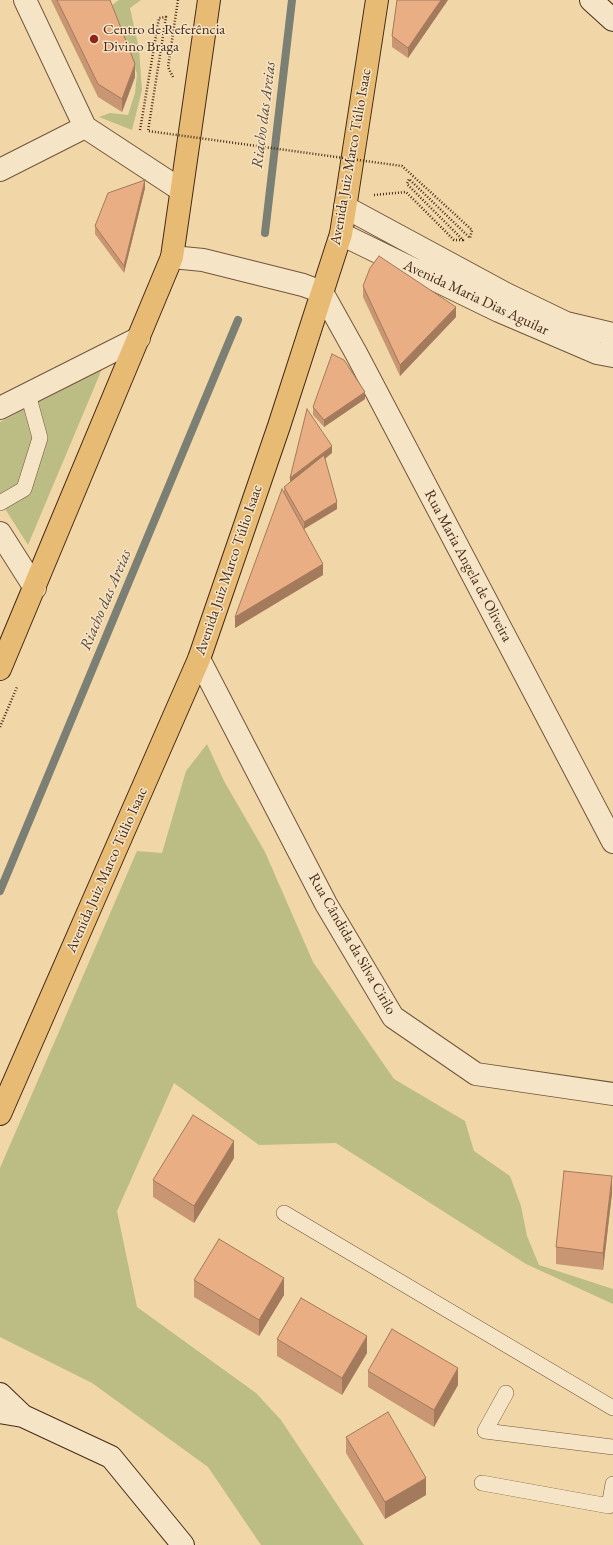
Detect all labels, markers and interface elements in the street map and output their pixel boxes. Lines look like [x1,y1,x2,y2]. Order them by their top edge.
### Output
place label: Centro de Referência Divino Braga [103,21,225,56]
marker: Centro de Referência Divino Braga [88,33,100,45]
water label: Riacho das Areias [248,60,280,170]
street label: Avenida Juiz Marco Túlio Isaac [327,67,375,247]
street label: Avenida Maria Dias Aguilar [400,256,552,340]
street label: Avenida Juiz Marco Túlio Isaac [191,482,267,658]
street label: Rua Maria Angela de Oliveira [420,487,516,645]
water label: Riacho das Areias [76,547,136,653]
street label: Avenida Juiz Marco Túlio Isaac [62,785,152,955]
street label: Rua Cândida da Silva Cirilo [304,870,400,1018]

